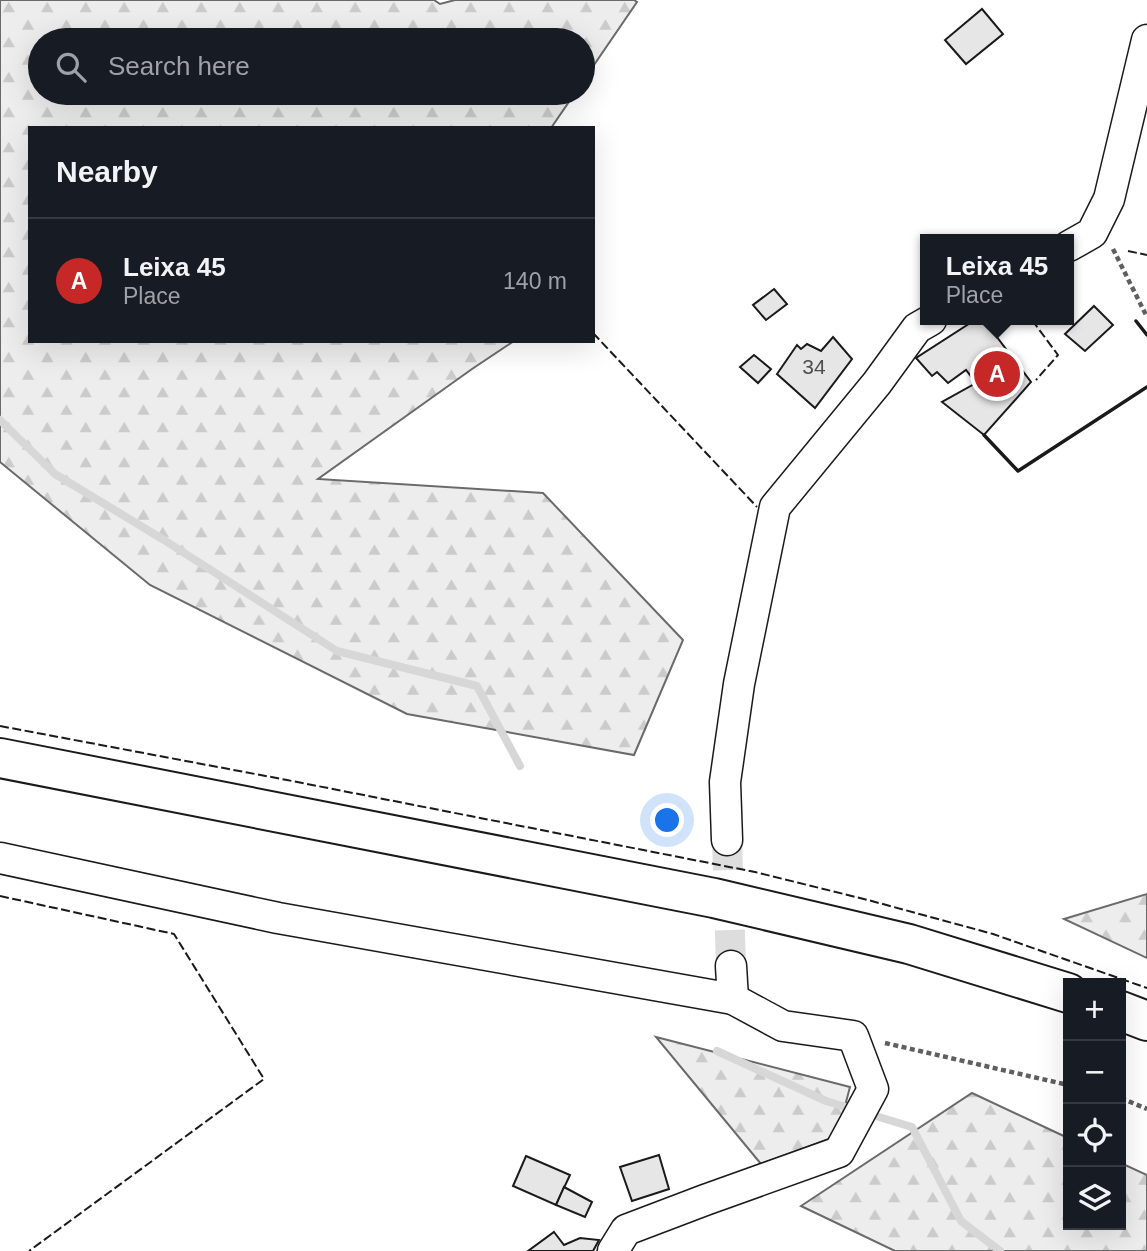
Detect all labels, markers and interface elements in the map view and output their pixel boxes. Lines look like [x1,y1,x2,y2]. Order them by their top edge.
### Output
search box [28,28,595,105]
icon: search [52,48,90,86]
text: Search here [108,51,250,81]
text: Nearby [56,155,158,188]
popup [920,234,1074,325]
text: Leixa 45 [946,251,1048,281]
text: Leixa 45 [123,252,226,282]
text: A [71,268,87,294]
text: 140 m [503,268,567,294]
text: Place [946,282,1003,308]
text: Place [123,283,181,309]
pin: A [974,348,1020,400]
house number: 34 [802,355,826,378]
your location [650,803,684,837]
map controls [1063,978,1126,1230]
button: + [1063,978,1126,1041]
button: − [1063,1041,1126,1104]
button: locate [1063,1104,1126,1167]
button: layers [1063,1167,1126,1230]

